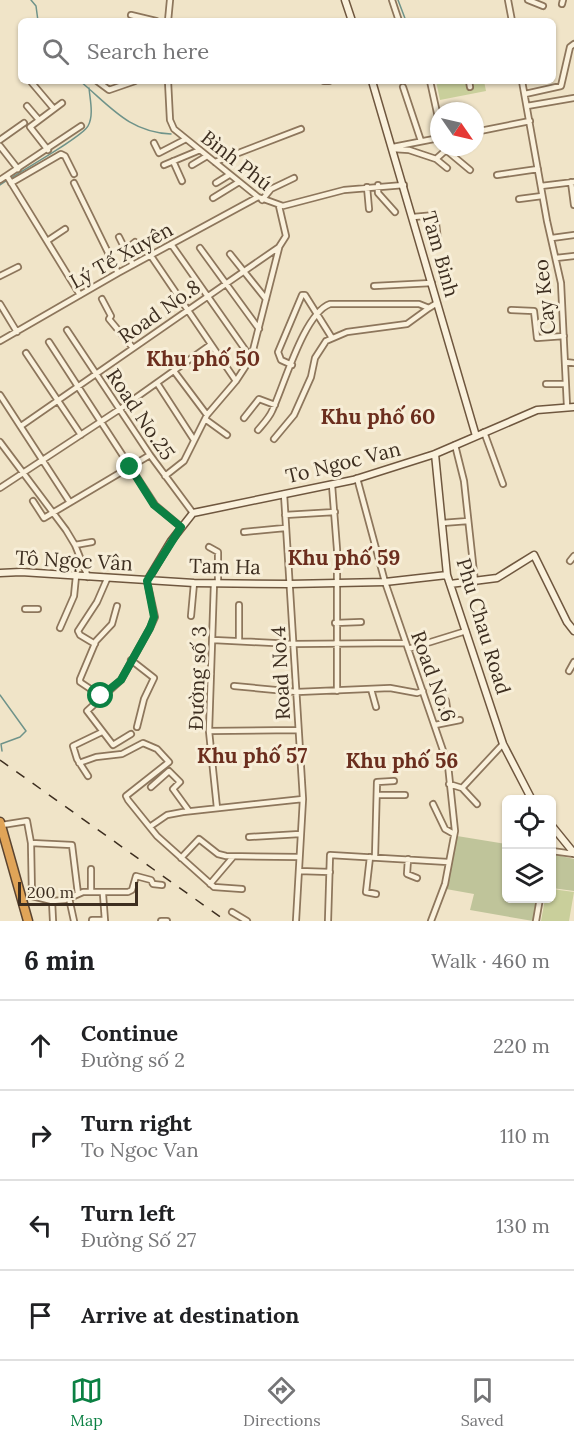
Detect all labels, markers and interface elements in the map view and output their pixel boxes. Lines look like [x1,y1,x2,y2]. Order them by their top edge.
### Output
search box [18,18,556,84]
icon: search [39,35,72,68]
text: Search here [87,37,209,65]
north arrow [430,102,484,156]
street label: Bình Phú [197,125,278,195]
street label: Tam Binh [417,208,465,300]
street label: Lý Tế Xuyên [65,216,177,294]
street label: Cay Keo [528,258,560,336]
street label: Road No.8 [113,274,205,348]
district label: Khu phố 50 [146,345,260,372]
street label: Road No.25 [101,363,181,465]
district label: Khu phố 60 [321,403,435,430]
street label: To Ngoc Van [283,436,403,488]
route end [116,453,142,479]
street label: Tô Ngọc Vân [15,544,133,576]
district label: Khu phố 59 [288,544,400,571]
street label: Tam Ha [189,553,261,579]
street label: Phu Chau Road [451,555,517,697]
street label: Đường số 3 [183,625,211,731]
street label: Road No.4 [265,625,295,721]
street label: Road No.6 [406,627,462,725]
route start [87,682,113,708]
district label: Khu phố 57 [197,742,307,769]
district label: Khu phố 56 [346,747,458,774]
map controls [502,795,556,903]
button: locate [502,795,556,849]
button: layers [502,849,556,903]
scale bar [18,879,138,906]
text: 200 m [27,882,74,902]
text: 6 min [24,944,95,977]
text: Walk · 460 m [431,948,550,973]
text: Continue [81,1019,178,1047]
icon: ahead [24,1029,57,1062]
text: 220 m [493,1033,550,1058]
text: Đường số 2 [81,1047,185,1072]
text: Turn right [81,1109,192,1137]
icon: right [24,1119,57,1152]
text: 110 m [500,1123,550,1148]
text: To Ngoc Van [81,1137,199,1162]
text: Turn left [81,1199,175,1227]
icon: left [24,1209,57,1242]
text: 130 m [496,1213,550,1238]
text: Đường Số 27 [81,1227,196,1252]
icon: arrive [24,1299,57,1332]
text: Arrive at destination [81,1301,299,1329]
tab: Map [70,1374,103,1430]
tab: Directions [243,1374,321,1430]
tab: Saved [461,1374,504,1430]

